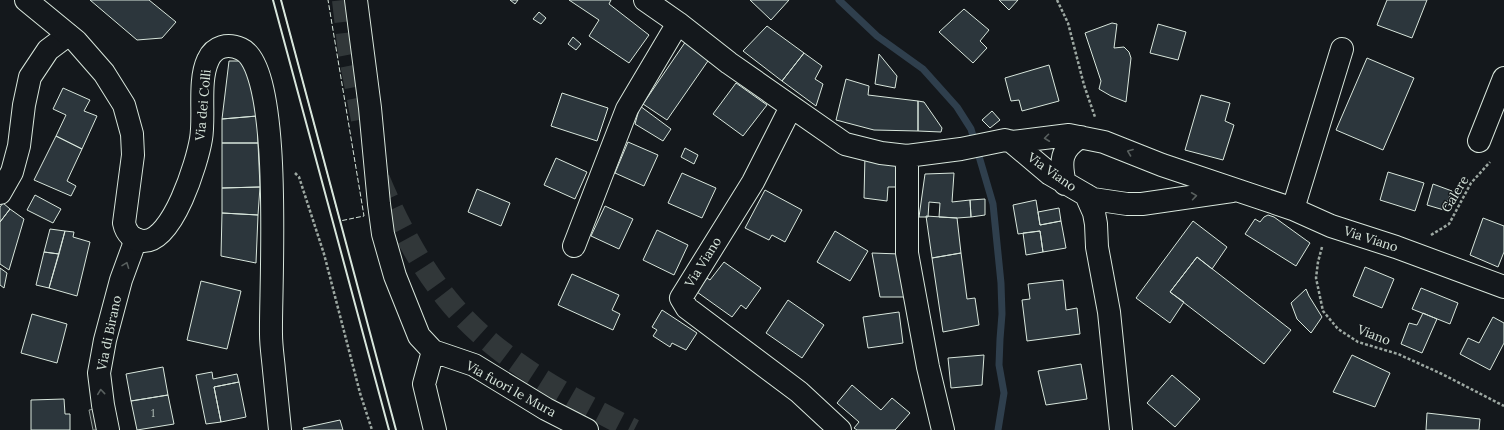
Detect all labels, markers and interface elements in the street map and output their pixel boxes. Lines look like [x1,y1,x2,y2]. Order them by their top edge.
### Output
street label: Via dei Colli [191,68,215,142]
one-way arrow [1043,133,1050,142]
street label: Via Viano [1023,148,1080,195]
one-way arrow [1127,149,1134,157]
street label: Galere [1437,173,1473,215]
one-way arrow [1191,192,1197,201]
street label: Via Viano [1341,222,1401,256]
street label: Via Viano [680,233,725,291]
one-way arrow [122,262,130,269]
street label: Via di Birano [93,294,125,373]
street label: Viano [1354,321,1393,349]
street label: Via fuori le Mura [462,357,559,421]
one-way arrow [97,389,106,395]
house number: 1 [151,406,155,420]

